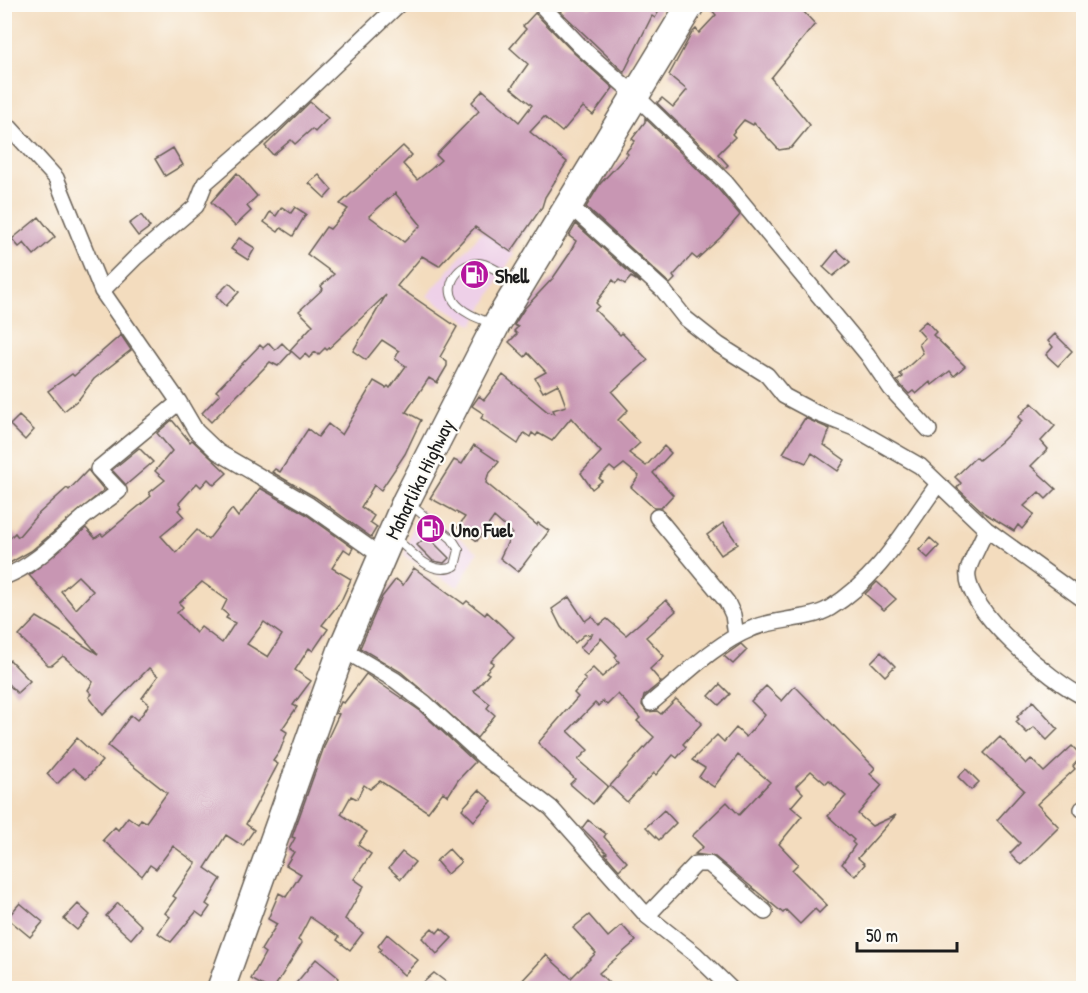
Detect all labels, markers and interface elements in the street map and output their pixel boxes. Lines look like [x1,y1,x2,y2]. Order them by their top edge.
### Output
fuel station icon: Shell [458,259,490,291]
place label: Shell [495,262,531,289]
street label: Maharlika Highway [378,414,460,544]
fuel station icon: Uno Fuel [414,513,446,545]
place label: Uno Fuel [451,516,513,543]
scale bar [857,915,958,953]
text: 50 m [866,923,898,948]

